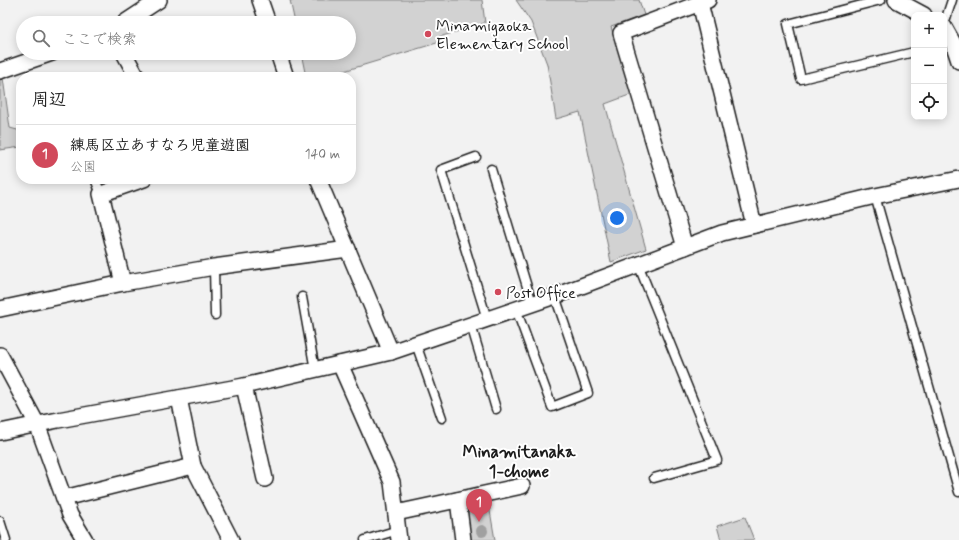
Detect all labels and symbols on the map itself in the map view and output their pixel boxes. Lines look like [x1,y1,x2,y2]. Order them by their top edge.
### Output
place label: Minamigaoka Elementary School [436,16,569,55]
marker: Minamigaoka Elementary School [423,29,433,39]
your location [607,208,627,228]
place label: Post Office [506,283,576,304]
marker: Post Office [493,287,503,297]
district label: Minamitanaka 1-chome [463,441,576,483]
pin: 1 [466,489,492,522]

